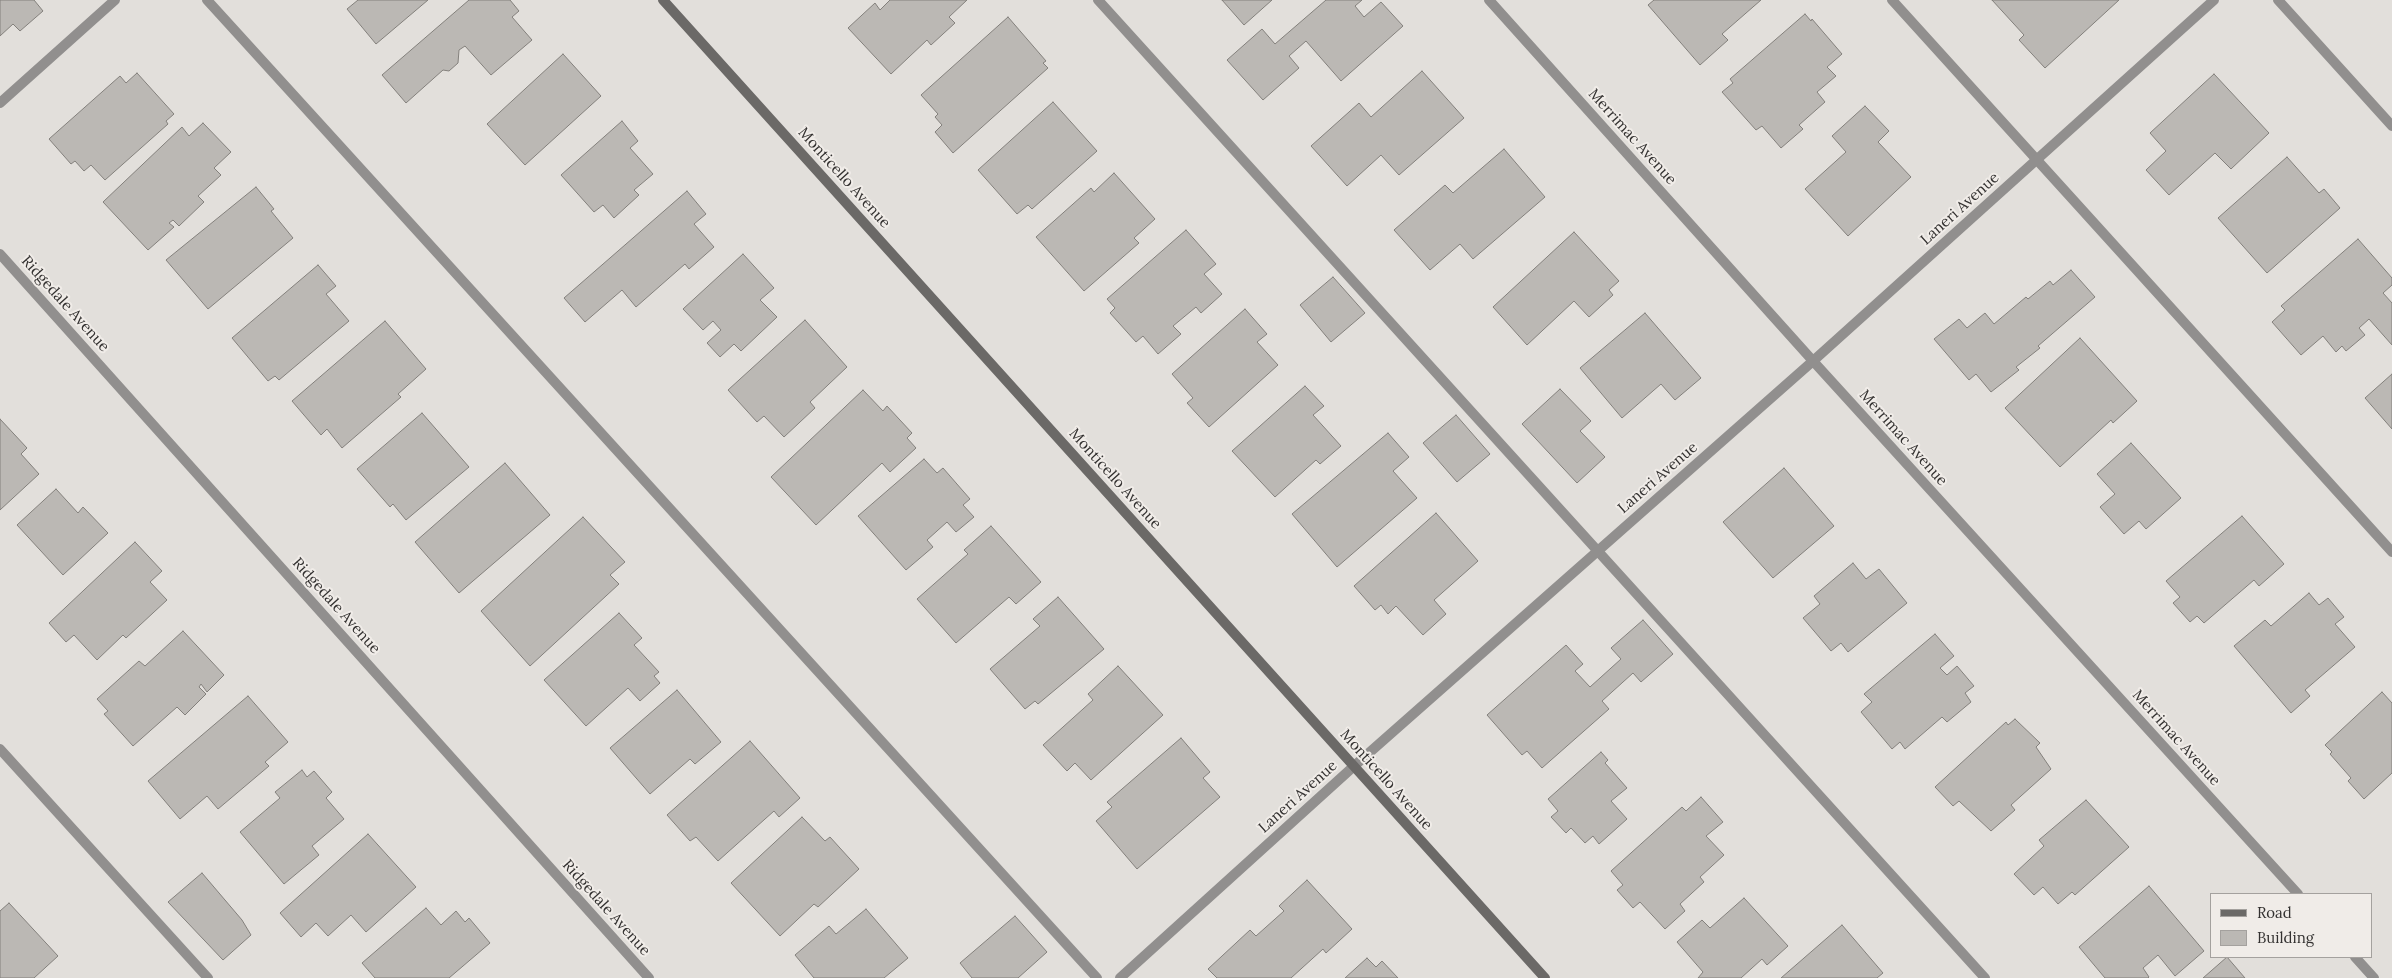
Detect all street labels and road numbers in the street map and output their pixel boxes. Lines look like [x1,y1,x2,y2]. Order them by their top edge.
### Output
street label: Merrimac Avenue [1584,85,1680,189]
street label: Monticello Avenue [794,124,894,232]
street label: Laneri Avenue [1917,169,2003,249]
street label: Ridgedale Avenue [17,252,113,356]
street label: Merrimac Avenue [1855,386,1951,490]
street label: Monticello Avenue [1065,425,1165,533]
street label: Laneri Avenue [1615,439,1701,517]
street label: Ridgedale Avenue [288,554,384,658]
street label: Merrimac Avenue [2128,686,2224,790]
street label: Monticello Avenue [1336,726,1436,834]
street label: Laneri Avenue [1255,757,1341,837]
street label: Ridgedale Avenue [558,856,654,960]

